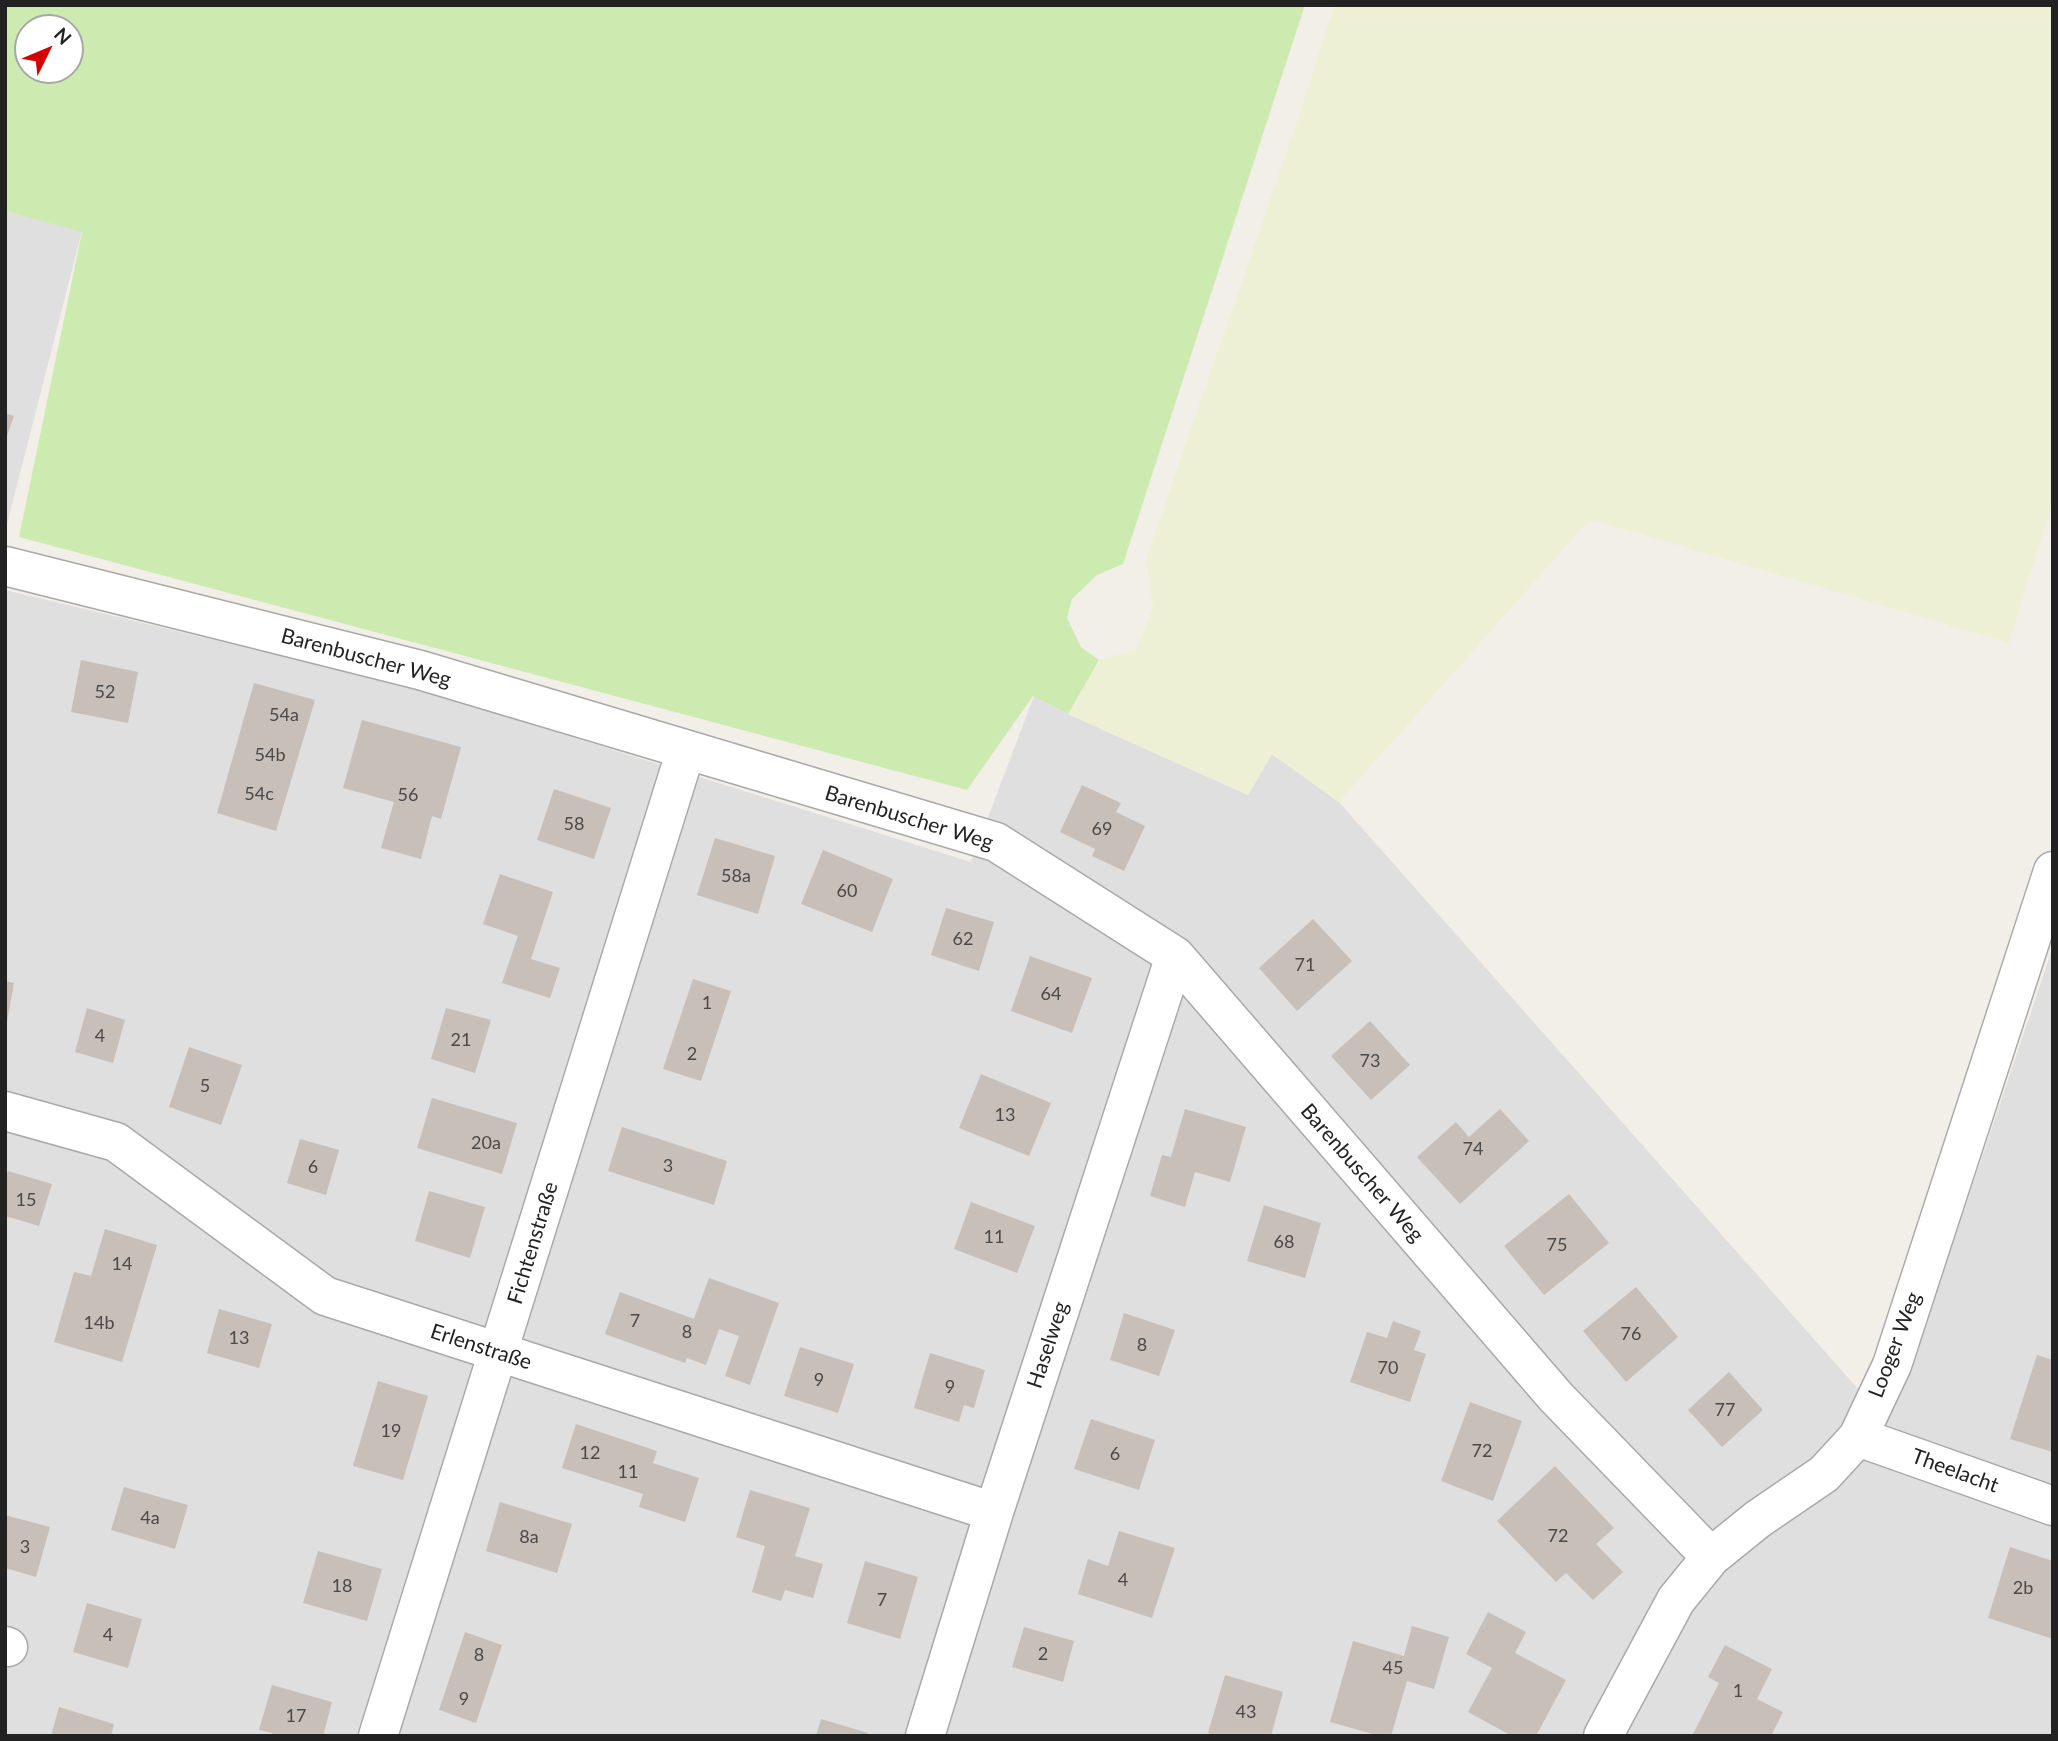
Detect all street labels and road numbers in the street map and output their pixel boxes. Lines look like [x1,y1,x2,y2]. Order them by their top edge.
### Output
street label: Barenbuscher Weg [278,623,454,693]
street label: Barenbuscher Weg [822,780,996,856]
street label: Barenbuscher Weg [1295,1099,1429,1247]
street label: Fichtenstraße [502,1179,564,1307]
street label: Looger Weg [1863,1289,1927,1401]
street label: Haselweg [1022,1298,1074,1392]
street label: Erlenstraße [427,1319,535,1375]
street label: Theelacht [1908,1444,2002,1498]

